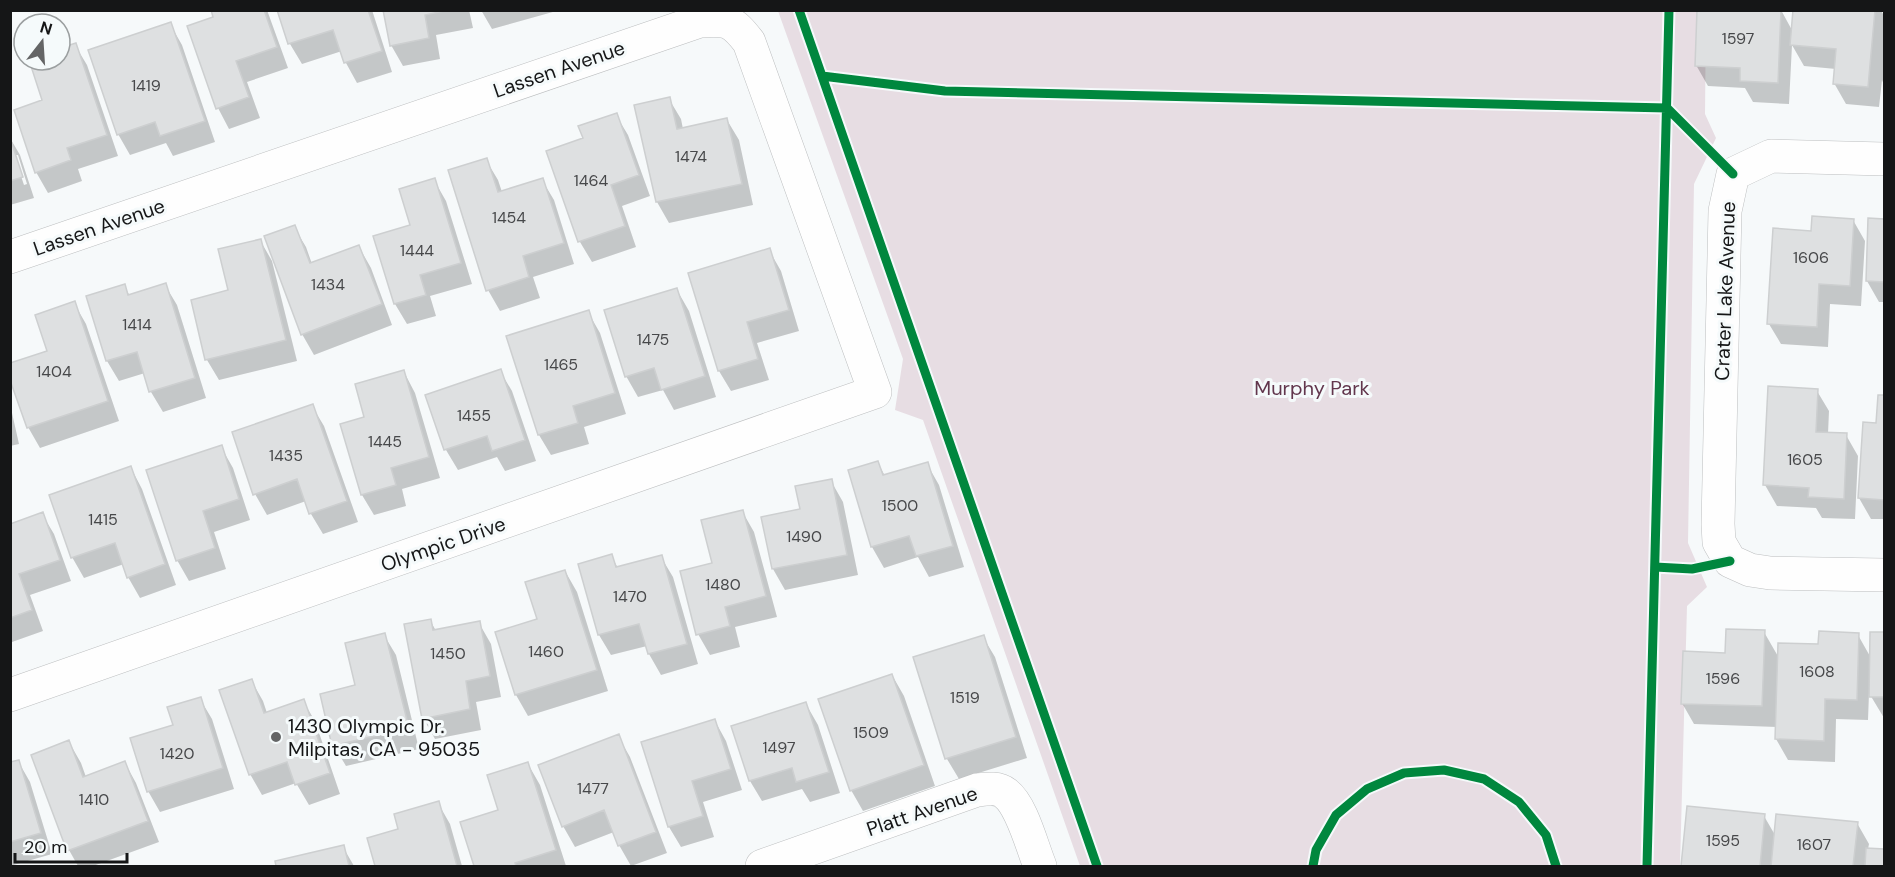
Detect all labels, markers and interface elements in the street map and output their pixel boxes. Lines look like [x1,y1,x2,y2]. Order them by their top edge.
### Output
north arrow [12,12,72,72]
text: N [38,16,55,40]
house number: 1597 [1722,28,1754,49]
street label: Lassen Avenue [490,34,628,104]
house number: 1419 [131,75,161,96]
house number: 1474 [675,146,707,167]
house number: 1464 [574,170,609,191]
street label: Lassen Avenue [30,192,168,262]
street label: Crater Lake Avenue [1709,201,1741,381]
house number: 1454 [492,207,526,228]
house number: 1444 [400,240,434,261]
house number: 1606 [1793,247,1829,268]
house number: 1434 [311,274,345,295]
house number: 1414 [122,314,152,335]
house number: 1475 [637,329,669,350]
house number: 1465 [544,354,578,375]
house number: 1404 [36,361,72,382]
park label: Murphy Park [1254,375,1370,401]
house number: 1455 [457,405,491,426]
house number: 1445 [368,431,402,452]
house number: 1435 [269,445,303,466]
house number: 1605 [1787,449,1823,470]
house number: 1500 [882,495,918,516]
house number: 1415 [88,509,118,530]
street label: Olympic Drive [377,510,509,578]
house number: 1490 [786,526,822,547]
house number: 1480 [705,574,741,595]
house number: 1470 [613,586,647,607]
house number: 1460 [528,641,564,662]
house number: 1450 [430,643,466,664]
house number: 1608 [1799,661,1835,682]
house number: 1596 [1706,668,1740,689]
house number: 1519 [950,687,980,708]
place label: 1430 Olympic Dr. Milpitas, CA - 95035 [288,713,480,762]
house number: 1509 [853,722,889,743]
marker: 1430 Olympic Dr. Milpitas, CA - 95035 [269,730,283,744]
house number: 1497 [763,737,795,758]
house number: 1420 [160,743,194,764]
house number: 1477 [577,778,609,799]
street label: Platt Avenue [863,780,981,842]
house number: 1410 [79,789,109,810]
scale bar [15,826,128,864]
house number: 1595 [1706,830,1740,851]
house number: 1607 [1797,834,1831,855]
text: 20 m [24,835,67,859]

